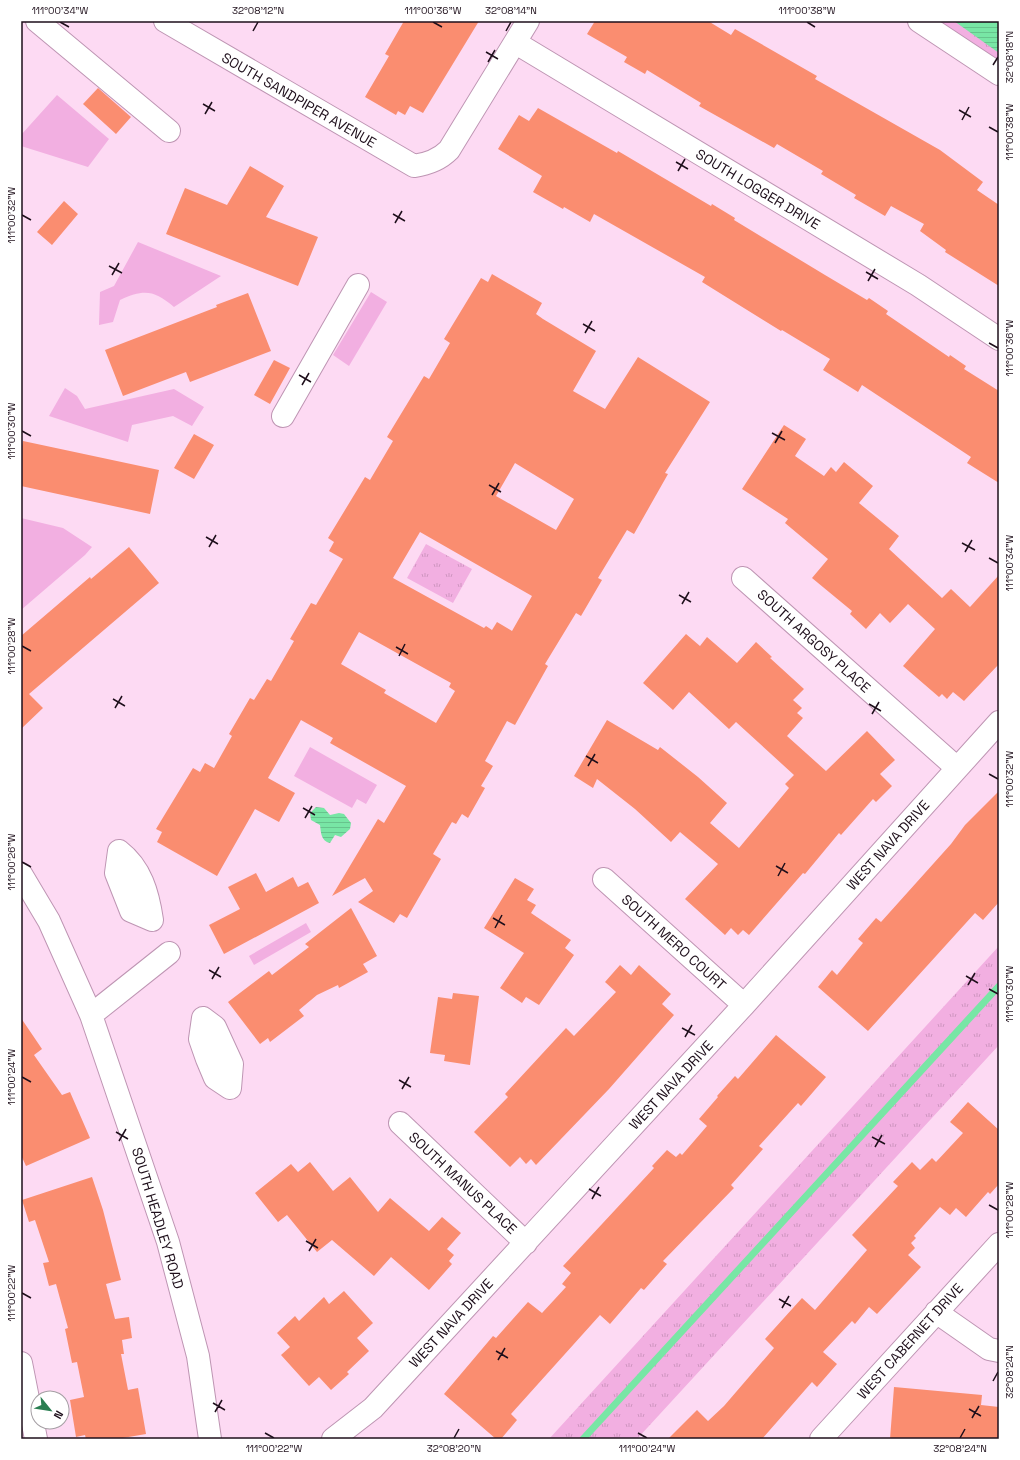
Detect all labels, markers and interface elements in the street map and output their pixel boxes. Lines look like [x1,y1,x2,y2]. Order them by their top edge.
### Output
text: 111°00'34"W [32,4,89,17]
text: 32°08'12"N [232,4,284,17]
text: 111°00'36"W [405,4,462,17]
text: 32°08'14"N [485,4,537,17]
text: 111°00'38"W [779,4,836,17]
text: 32°08'18"N [1003,31,1016,83]
street label: SOUTH SANDPIPER AVENUE [218,48,380,152]
text: 111°00'38"W [1003,103,1016,160]
street label: SOUTH LOGGER DRIVE [693,145,824,233]
text: 111°00'32"W [5,186,18,243]
text: 111°00'36"W [1003,319,1016,376]
text: 111°00'30"W [5,402,18,460]
text: 111°00'34"W [1003,534,1016,591]
street label: SOUTH ARGOSY PLACE [754,585,874,697]
text: 111°00'28"W [5,617,18,674]
text: 111°00'32"W [1003,750,1016,807]
street label: WEST NAVA DRIVE [843,796,933,894]
text: 111°00'26"W [5,833,18,890]
street label: SOUTH MERO COURT [618,890,730,994]
text: 111°00'30"W [1003,965,1016,1023]
street label: WEST NAVA DRIVE [625,1037,717,1133]
text: 111°00'24"W [5,1049,18,1105]
street label: SOUTH MANUS PLACE [405,1128,521,1238]
street label: SOUTH HEADLEY ROAD [128,1145,188,1291]
text: 111°00'28"W [1003,1181,1016,1238]
text: 111°00'22"W [5,1264,18,1321]
street label: WEST NAVA DRIVE [405,1275,497,1371]
street label: WEST CABERNET DRIVE [853,1279,967,1403]
text: 32°08'24"N [1003,1345,1016,1399]
north arrow [30,1390,70,1430]
text: N [51,1408,67,1422]
text: 111°00'22"W [246,1442,303,1455]
text: 32°08'20"N [427,1442,481,1455]
text: 111°00'24"W [619,1442,675,1455]
text: 32°08'24"N [933,1442,987,1455]

